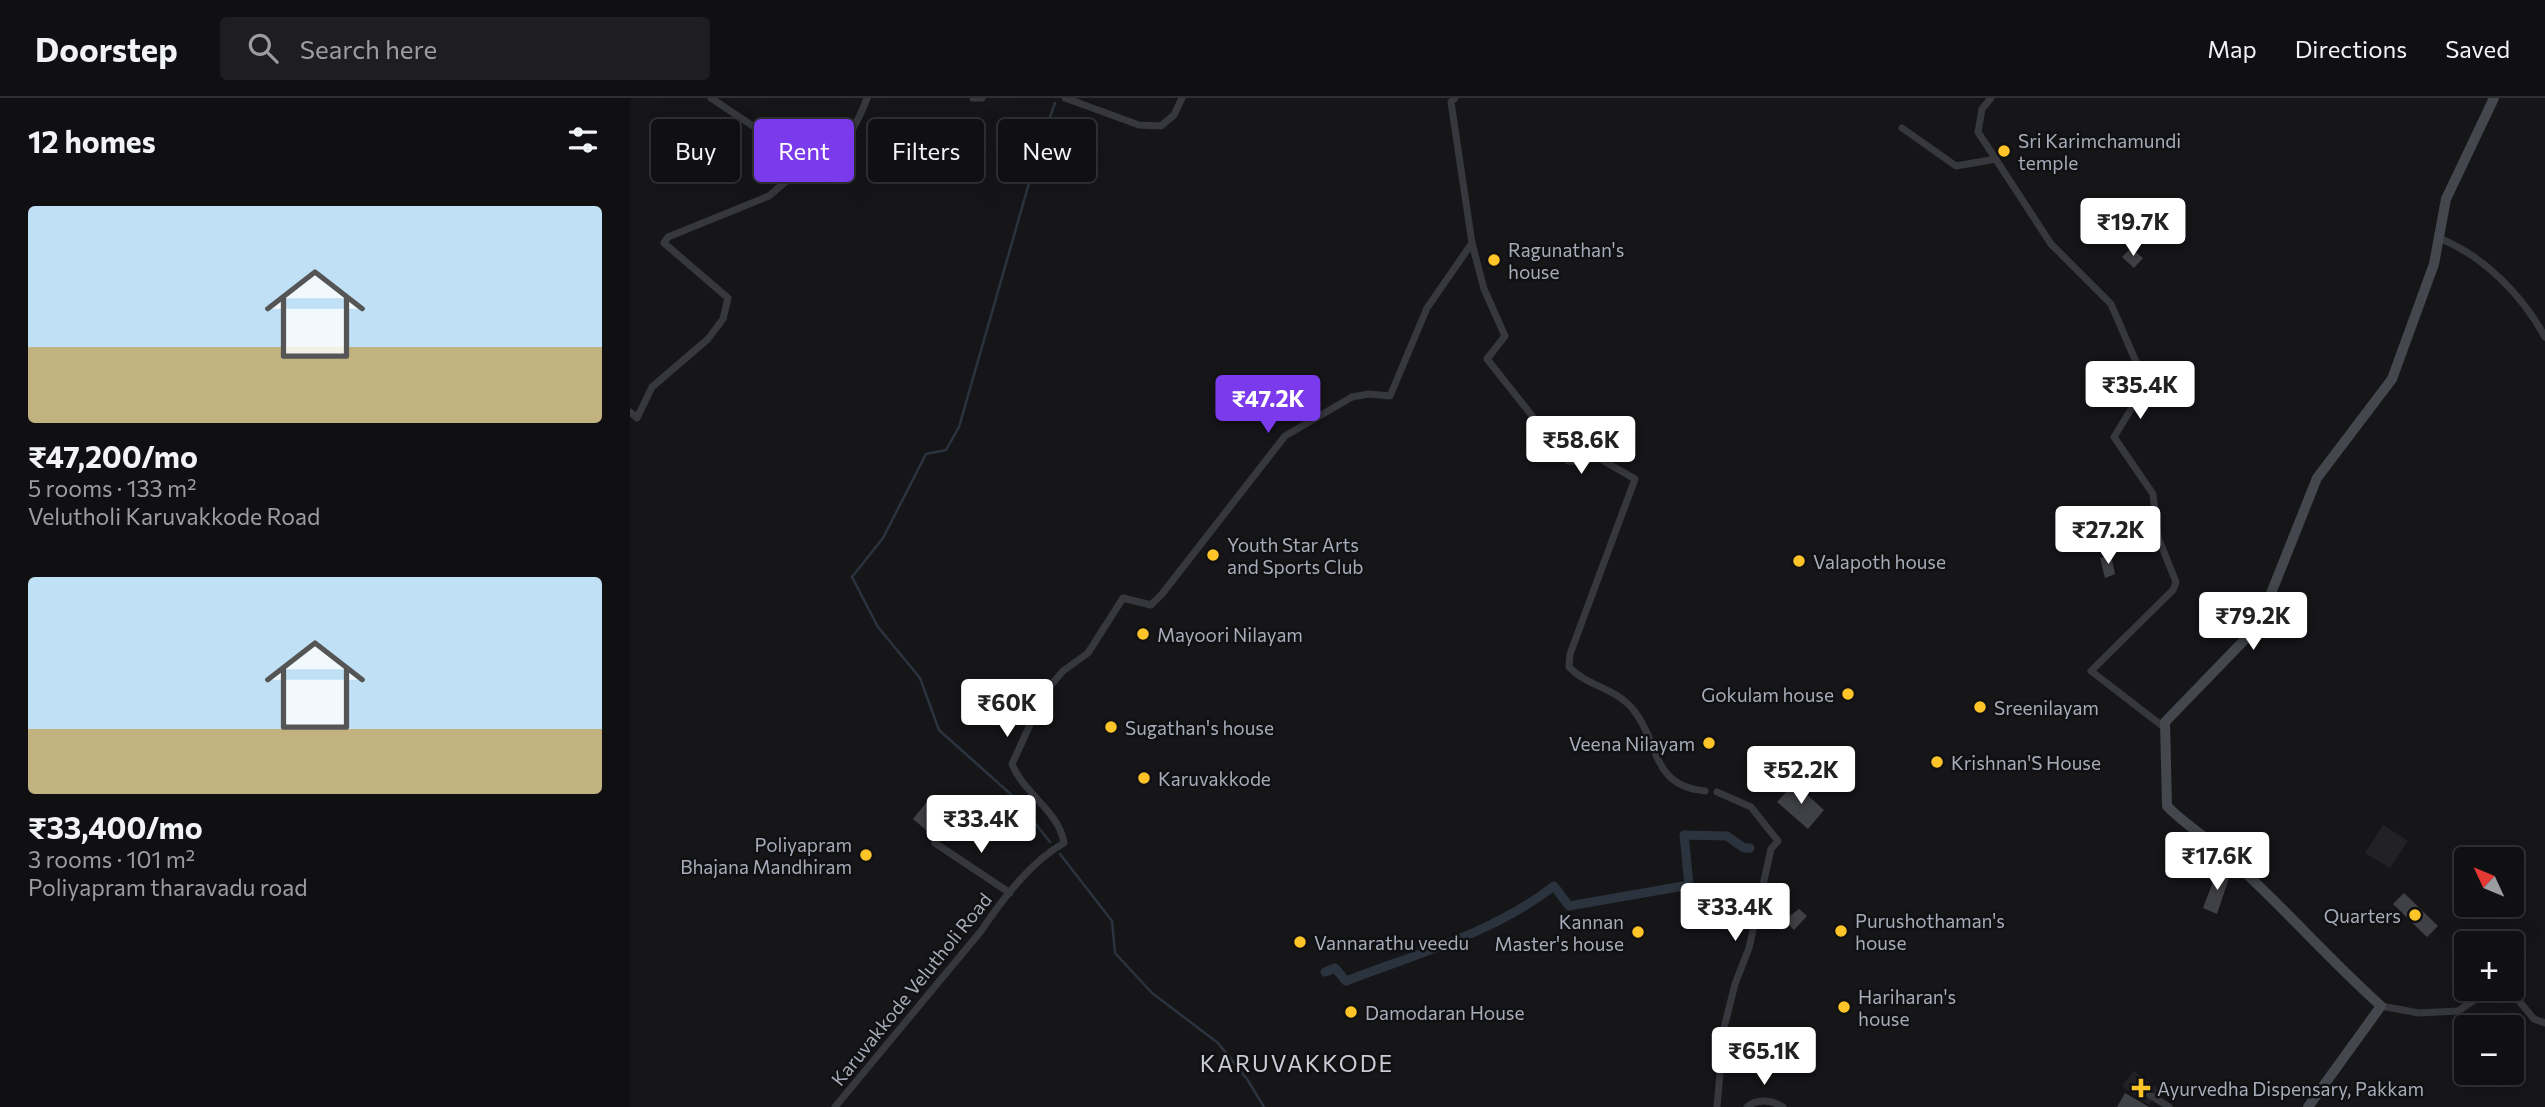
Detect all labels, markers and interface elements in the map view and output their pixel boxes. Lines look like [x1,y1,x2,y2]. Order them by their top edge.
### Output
search box [220,17,710,80]
text: Doorstep [35,28,178,69]
icon: search [244,29,282,67]
text: Search here [300,33,437,64]
text: Map [2207,34,2257,63]
text: Directions [2295,34,2407,63]
text: Saved [2445,34,2510,63]
chip: Buy [651,119,740,182]
chip: Rent [754,119,854,182]
chip: Filters [868,119,984,182]
chip: New [998,119,1096,182]
icon: filters [564,121,602,159]
text: 12 homes [28,122,156,159]
place label: Sri Karimchamundi temple [2018,129,2181,174]
marker: Sri Karimchamundi temple [1996,143,2012,159]
pin: ₹19.7K [2076,198,2190,258]
text: ₹19.7K [2096,207,2170,235]
place label: Ragunathan's house [1508,238,1624,283]
icon: home [252,251,378,377]
marker: Ragunathan's house [1486,252,1502,268]
pin: ₹35.4K [2083,362,2197,421]
text: ₹35.4K [2102,370,2178,398]
pin: ₹47.2K [1211,376,1325,435]
text: ₹47.2K [1231,384,1305,412]
pin: ₹58.6K [1524,416,1638,476]
text: ₹58.6K [1542,425,1620,453]
text: ₹47,200/mo [28,437,198,474]
text: 5 rooms · 133 m² [28,474,196,502]
text: Velutholi Karuvakkode Road [28,502,320,530]
pin: ₹27.2K [2051,506,2165,566]
text: ₹27.2K [2071,515,2145,543]
place label: Youth Star Arts and Sports Club [1227,533,1364,578]
marker: Youth Star Arts and Sports Club [1205,547,1221,563]
place label: Valapoth house [1813,550,1946,573]
marker: Valapoth house [1791,553,1807,569]
pin: ₹79.2K [2196,592,2310,652]
text: ₹79.2K [2215,601,2291,629]
icon: home [252,622,378,748]
place label: Mayoori Nilayam [1157,623,1303,646]
marker: Mayoori Nilayam [1135,626,1151,642]
pin: ₹60K [966,680,1048,739]
place label: Gokulam house [1701,683,1834,706]
marker: Gokulam house [1840,686,1856,702]
text: ₹60K [977,688,1037,716]
place label: Sreenilayam [1994,696,2099,719]
marker: Sreenilayam [1972,699,1988,715]
place label: Sugathan's house [1125,716,1274,739]
marker: Sugathan's house [1103,719,1119,735]
place label: Veena Nilayam [1569,732,1695,755]
marker: Veena Nilayam [1701,735,1717,751]
pin: ₹52.2K [1744,746,1858,806]
place label: Krishnan'S House [1951,751,2101,774]
marker: Krishnan'S House [1929,754,1945,770]
text: ₹52.2K [1763,755,1839,783]
place label: Karuvakkode [1158,767,1271,790]
marker: Karuvakkode [1136,770,1152,786]
pin: ₹33.4K [924,796,1038,855]
text: ₹33.4K [943,804,1019,832]
text: ₹33,400/mo [28,808,203,845]
pin: ₹17.6K [2160,832,2274,892]
place label: Poliyapram Bhajana Mandhiram [680,833,852,878]
text: ₹17.6K [2181,841,2253,869]
text: 3 rooms · 101 m² [28,845,195,873]
marker: Poliyapram Bhajana Mandhiram [858,847,874,863]
north arrow [2454,847,2524,917]
map controls [2454,847,2524,1085]
text: Poliyapram tharavadu road [28,873,308,901]
pin: ₹33.4K [1678,884,1792,943]
street label: Karuvakkode Velutholi Road [826,888,996,1090]
text: ₹33.4K [1697,892,1773,920]
place label: Quarters [2324,904,2401,927]
marker: Quarters [2407,907,2423,923]
place label: Purushothaman's house [1855,909,2005,954]
place label: Kannan Master's house [1495,910,1624,955]
marker: Purushothaman's house [1833,923,1849,939]
marker: Kannan Master's house [1630,924,1646,940]
place label: Vannarathu veedu [1314,931,1469,954]
button: + [2454,931,2524,1001]
marker: Vannarathu veedu [1292,934,1308,950]
place label: Hariharan's house [1858,985,1956,1030]
marker: Hariharan's house [1836,999,1852,1015]
place label: Damodaran House [1365,1001,1525,1024]
marker: Damodaran House [1343,1004,1359,1020]
button: − [2454,1015,2524,1085]
pin: ₹65.1K [1707,1028,1821,1087]
text: ₹65.1K [1728,1036,1800,1064]
district label: KARUVAKKODE [1200,1049,1394,1077]
place label: Ayurvedha Dispensary, Pakkam [2157,1077,2424,1100]
marker: Ayurvedha Dispensary, Pakkam [2131,1078,2151,1098]

